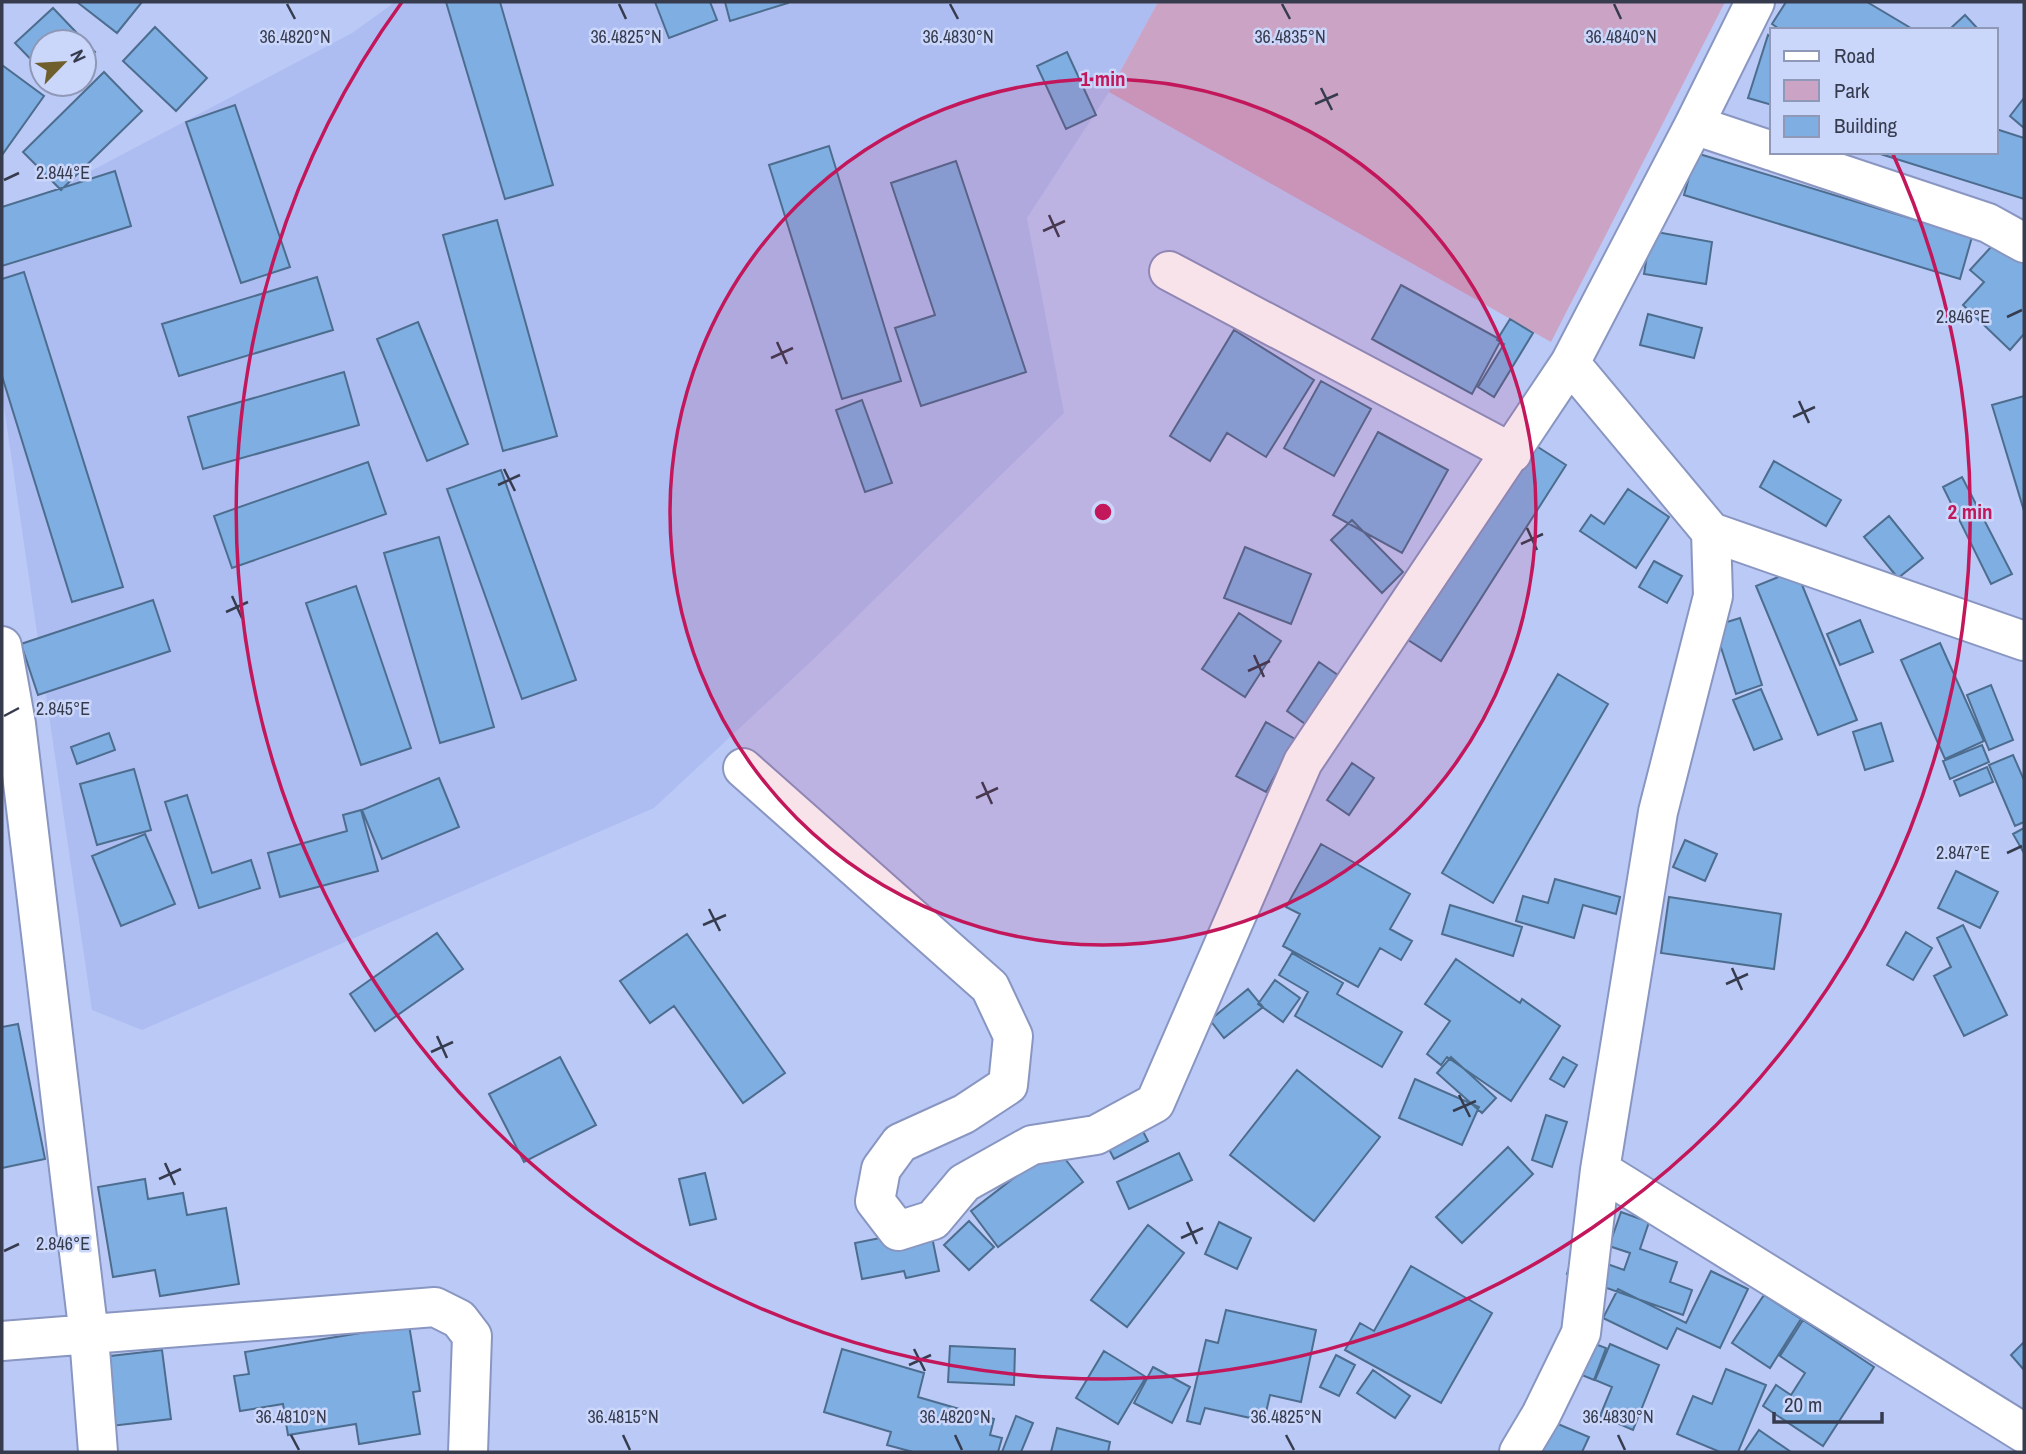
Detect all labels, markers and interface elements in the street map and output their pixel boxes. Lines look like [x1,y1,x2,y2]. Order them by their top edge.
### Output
text: 36.4820°N [259,24,331,49]
text: 36.4825°N [590,24,662,49]
text: 36.4830°N [922,24,994,49]
text: 36.4835°N [1254,24,1326,49]
text: 36.4840°N [1585,24,1657,49]
north arrow [28,28,98,98]
legend [1770,28,1998,154]
text: Road [1834,41,1875,70]
text: N [64,45,93,66]
text: 1 min [1081,64,1125,93]
text: Park [1834,76,1870,105]
text: Building [1834,111,1898,140]
text: 2.844°E [36,160,90,185]
text: 2.846°E [1936,304,1990,329]
text: 2 min [1948,497,1992,526]
centre of rings [1091,500,1115,524]
text: 2.845°E [36,696,90,721]
text: 2.847°E [1936,840,1990,865]
text: 2.846°E [36,1231,90,1256]
scale bar [1774,1380,1882,1424]
text: 20 m [1784,1390,1822,1419]
text: 36.4810°N [255,1404,327,1429]
text: 36.4815°N [587,1404,659,1429]
text: 36.4820°N [919,1404,991,1429]
text: 36.4825°N [1250,1404,1322,1429]
text: 36.4830°N [1582,1404,1654,1429]

